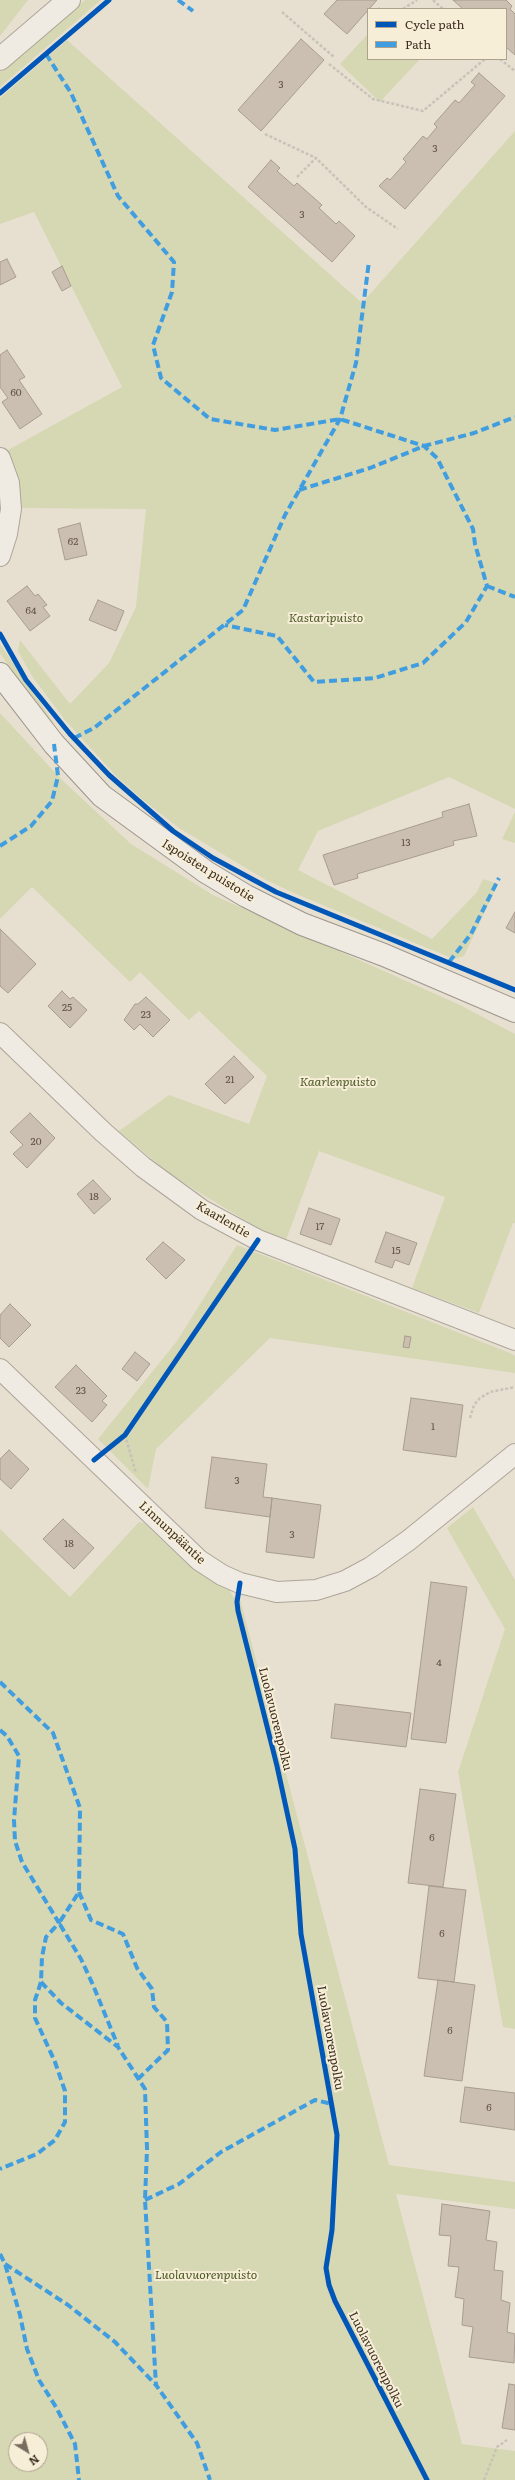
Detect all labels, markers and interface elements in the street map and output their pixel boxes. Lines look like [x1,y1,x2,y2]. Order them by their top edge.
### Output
legend [367,8,507,60]
text: Cycle path [405,15,465,33]
text: Path [405,35,431,53]
house number: 3 [278,79,284,91]
house number: 3 [432,143,438,155]
house number: 3 [299,209,305,221]
house number: 60 [10,387,22,399]
house number: 62 [68,536,78,548]
house number: 64 [26,605,36,617]
park label: Kastaripuisto [289,611,363,625]
street label: Ispoisten puistotie [159,837,257,905]
house number: 13 [401,837,411,849]
house number: 25 [62,1002,72,1014]
house number: 23 [141,1009,151,1021]
house number: 21 [225,1074,235,1086]
park label: Kaarlenpuisto [300,1075,376,1089]
house number: 20 [31,1136,41,1148]
house number: 18 [89,1191,99,1203]
street label: Kaarlentie [194,1199,252,1241]
house number: 17 [316,1221,324,1233]
house number: 15 [391,1245,401,1257]
house number: 23 [76,1385,86,1397]
house number: 1 [431,1421,435,1433]
house number: 3 [234,1475,240,1487]
street label: Linnunpääntie [136,1499,208,1567]
house number: 3 [289,1529,295,1541]
house number: 18 [64,1538,74,1550]
house number: 4 [436,1657,442,1669]
street label: Luolavuorenpolku [255,1666,295,1772]
house number: 6 [429,1832,435,1844]
house number: 6 [439,1928,445,1940]
street label: Luolavuorenpolku [314,1985,346,2091]
house number: 6 [447,2025,453,2037]
house number: 6 [486,2102,492,2114]
park label: Luolavuorenpuisto [155,2268,257,2282]
street label: Luolavuorenpolku [346,2309,406,2411]
north arrow [8,2432,48,2472]
text: N [26,2452,43,2470]

